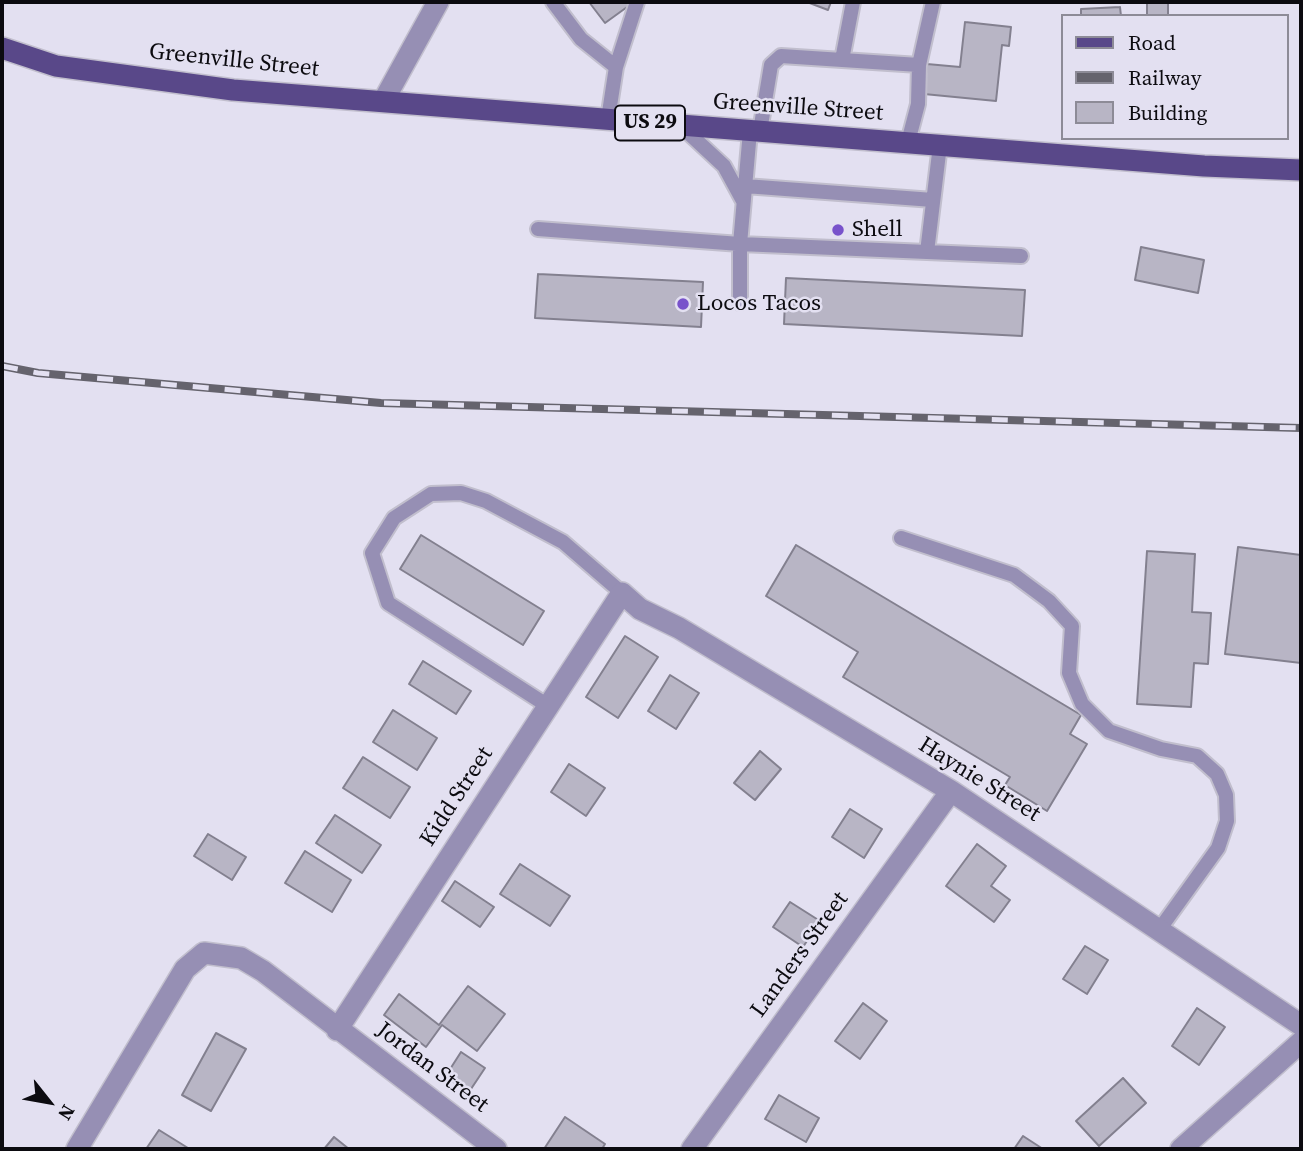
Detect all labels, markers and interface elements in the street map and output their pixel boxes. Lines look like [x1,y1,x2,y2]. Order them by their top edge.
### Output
legend [1062,14,1289,140]
text: Road [1128,28,1176,57]
street label: Greenville Street [148,38,320,84]
text: Railway [1128,63,1202,92]
street label: Greenville Street [712,88,884,128]
text: Building [1128,98,1207,127]
road number: US 29 [615,106,685,140]
place label: Shell [852,216,903,244]
marker: Shell [830,222,846,238]
place label: Locos Tacos [697,290,821,318]
marker: Locos Tacos [675,296,691,312]
street label: Haynie Street [913,732,1045,828]
street label: Kidd Street [415,742,499,852]
street label: Landers Street [745,887,855,1023]
street label: Jordan Street [370,1017,494,1119]
north arrow [14,1067,84,1137]
text: N [52,1100,82,1125]

